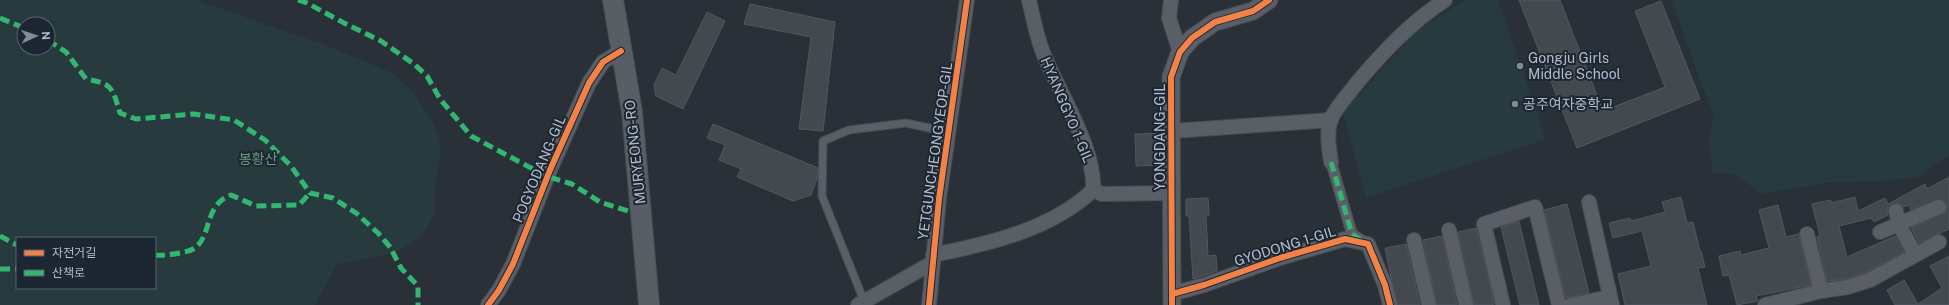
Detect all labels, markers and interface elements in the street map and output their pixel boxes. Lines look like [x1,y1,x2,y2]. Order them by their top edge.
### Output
north arrow [16,16,56,56]
text: N [40,31,52,40]
place label: Gongju Girls Middle School [1528,50,1621,82]
street label: HYANGGYO 1-GIL [1037,55,1097,165]
street label: YETGUNCHEONGYEOP-GIL [915,61,955,241]
marker: Gongju Girls Middle School [1515,61,1525,71]
street label: YONGDANG-GIL [1152,84,1168,190]
place label: 공주여자중학교 [1523,96,1613,112]
street label: MURYEONG-RO [622,99,648,205]
marker: 공주여자중학교 [1510,99,1520,109]
street label: POGYODANG-GIL [509,113,569,225]
park label: 봉황산 [239,151,277,167]
street label: GYODONG 1-GIL [1232,223,1338,269]
legend [16,237,156,289]
text: 자전거길 [52,246,96,260]
text: 산책로 [52,266,85,280]

